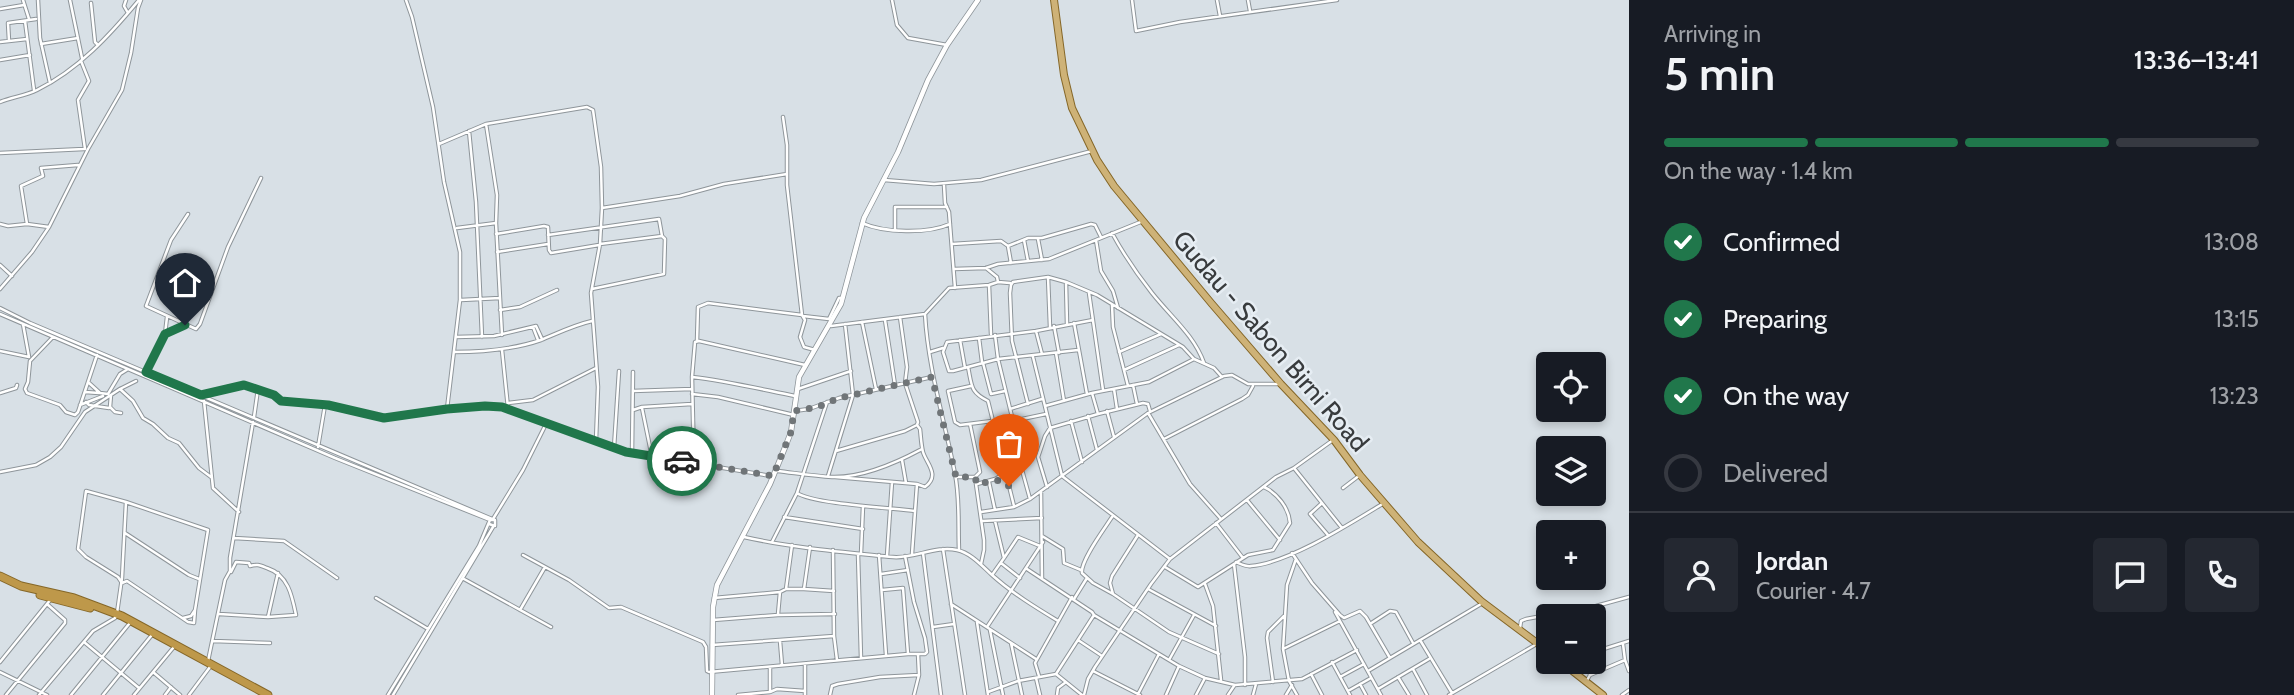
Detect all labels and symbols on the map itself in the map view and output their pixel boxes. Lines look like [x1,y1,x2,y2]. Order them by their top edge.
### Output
street label: Gudau - Sabon Birni Road [1166,224,1376,458]
pin [155,253,215,325]
pin [979,414,1039,486]
courier [647,426,717,496]

